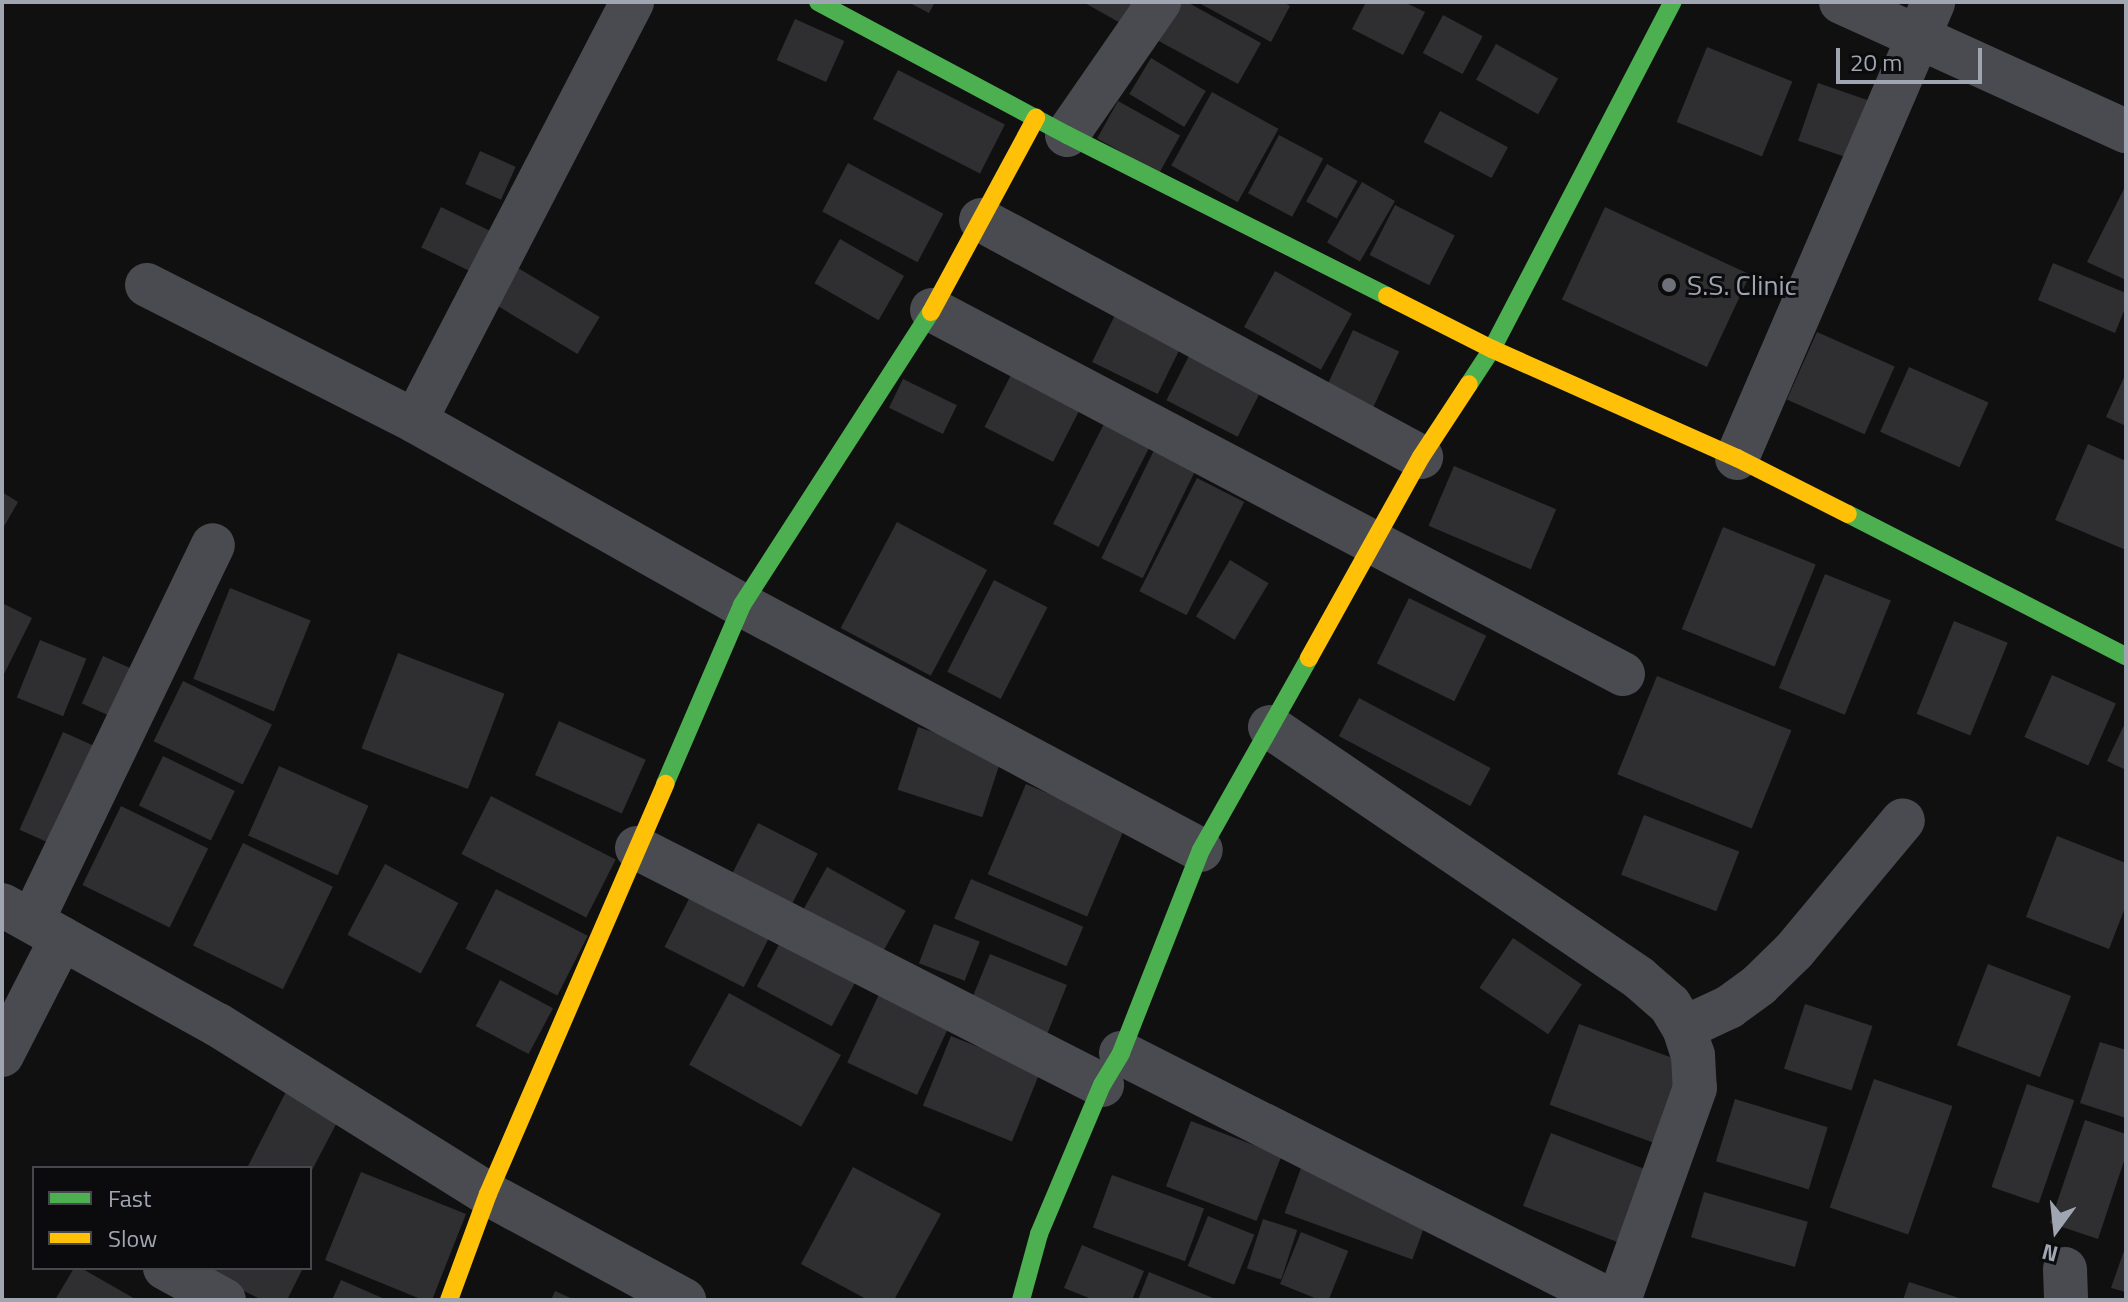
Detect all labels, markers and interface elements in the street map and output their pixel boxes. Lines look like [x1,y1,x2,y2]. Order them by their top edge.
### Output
scale bar [1840,32,1986,82]
text: 20 m [1850,44,1902,80]
place label: S.S. Clinic [1687,268,1797,302]
marker: S.S. Clinic [1658,274,1680,296]
legend [32,1166,312,1270]
text: Fast [108,1180,151,1216]
north arrow [2016,1190,2096,1270]
text: Slow [108,1220,157,1256]
text: N [2038,1235,2062,1272]

